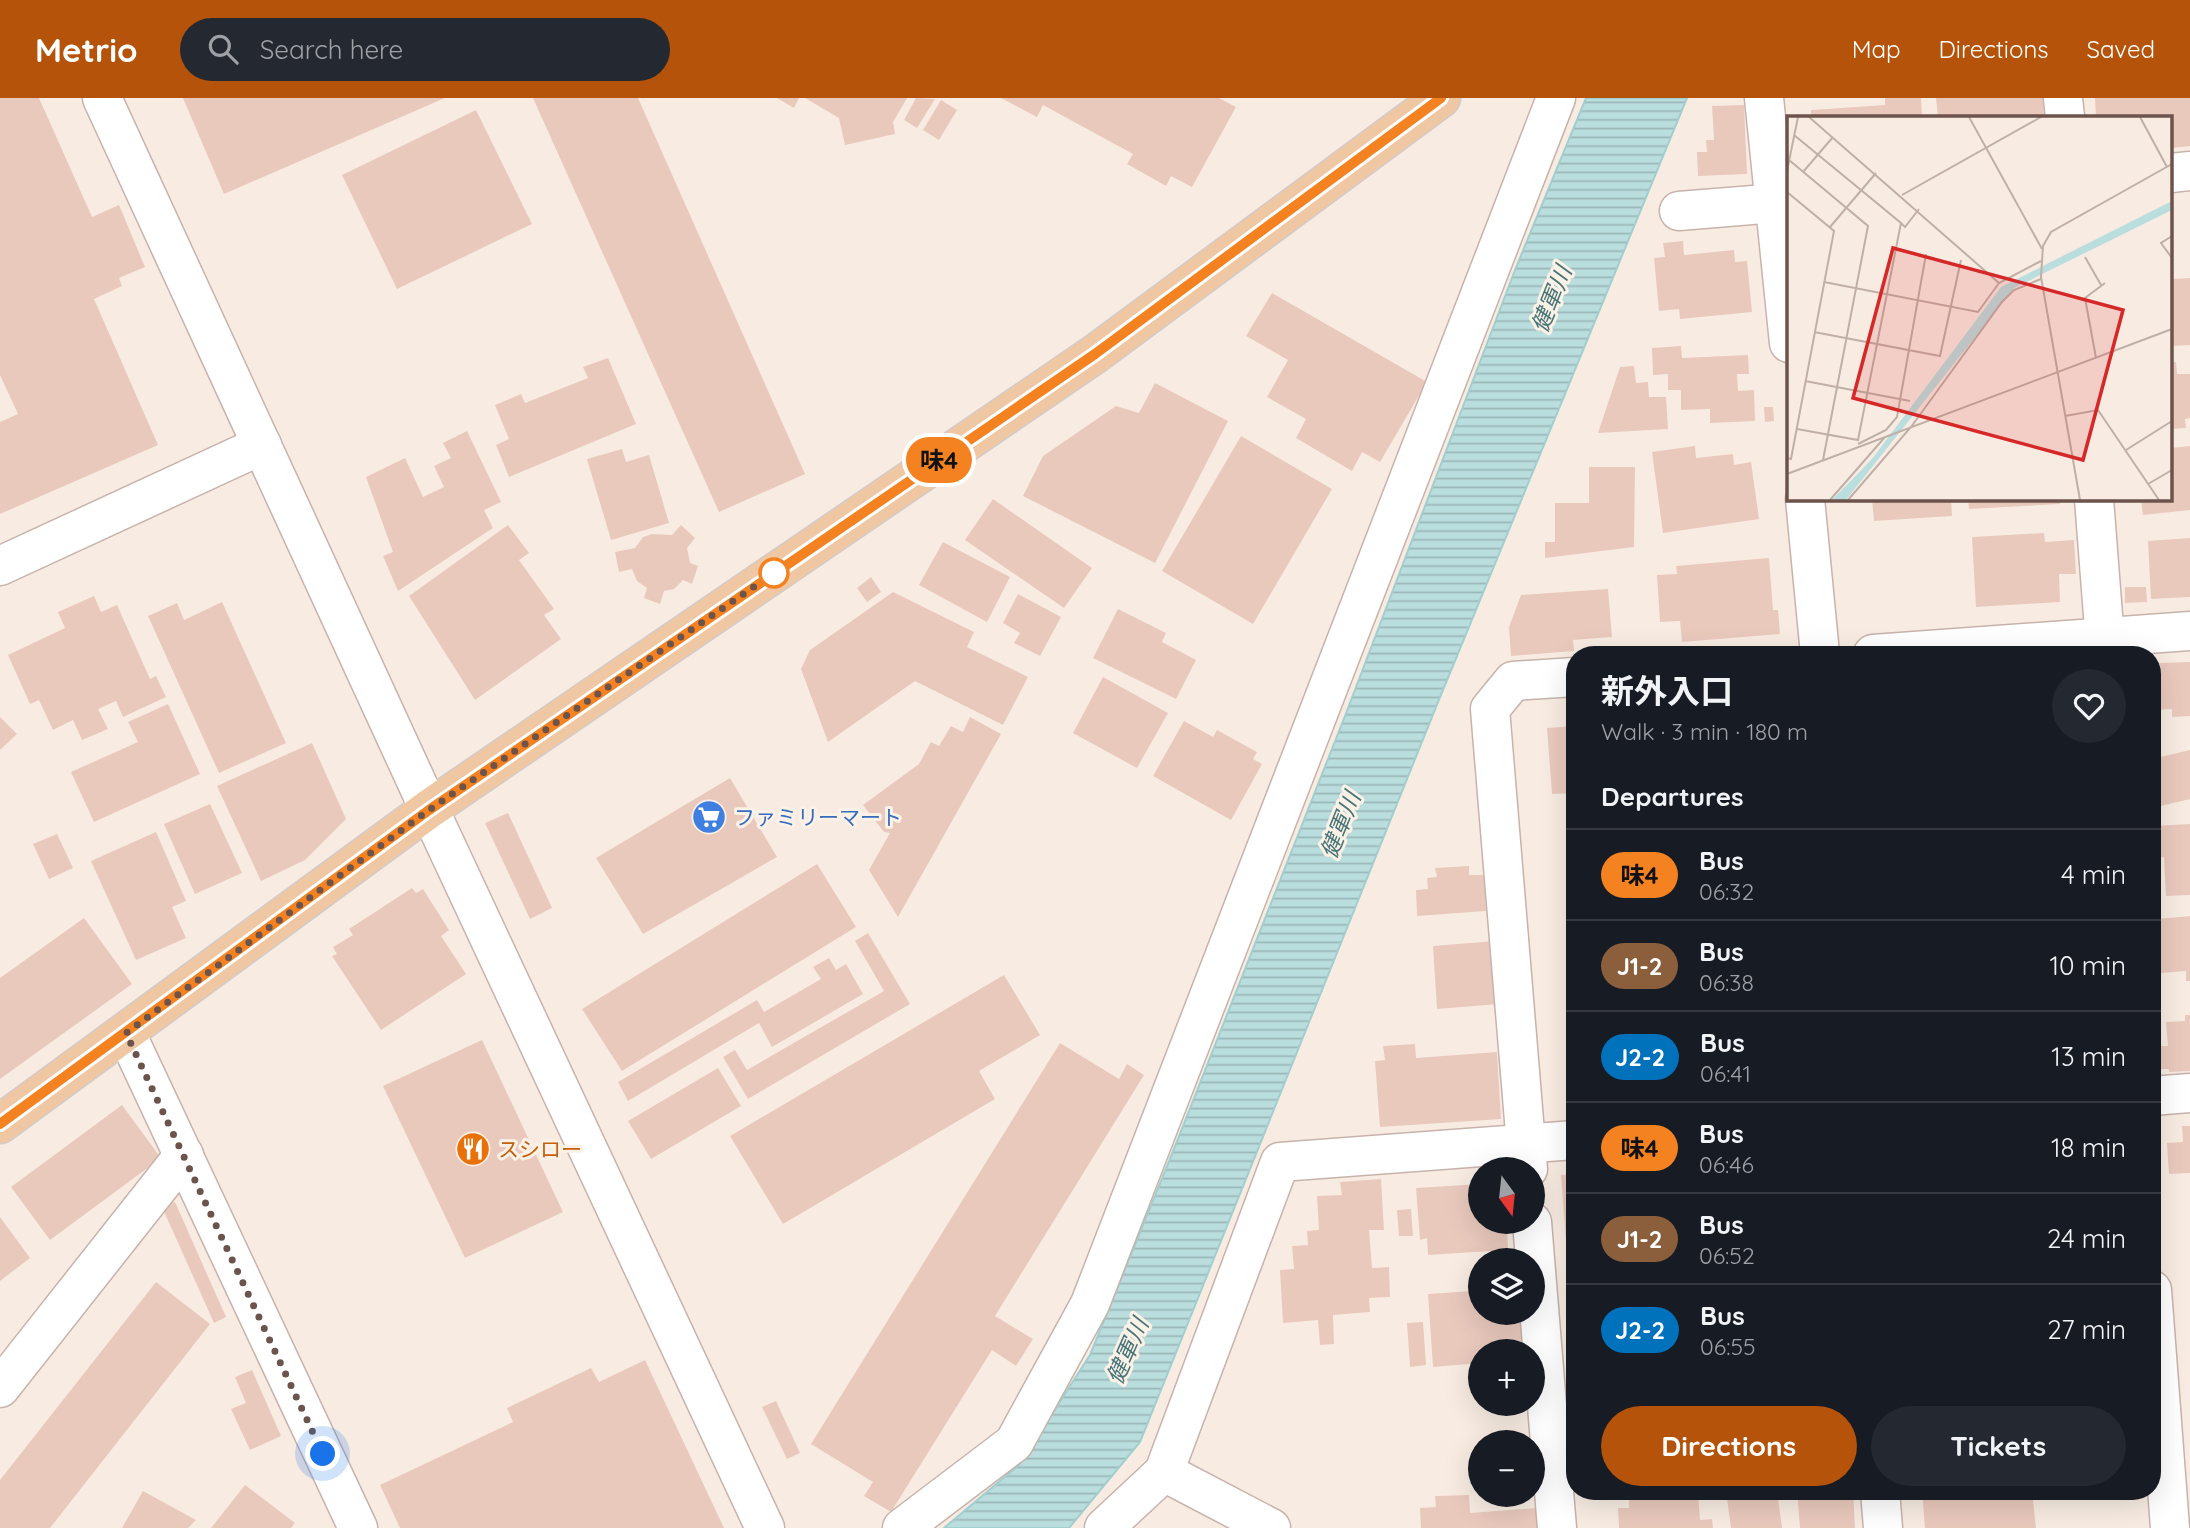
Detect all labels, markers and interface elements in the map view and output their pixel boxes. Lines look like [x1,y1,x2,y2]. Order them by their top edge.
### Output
search box [180,18,670,81]
text: Metrio [35,29,138,70]
icon: search [204,30,242,68]
text: Search here [260,33,403,66]
text: Map [1852,34,1901,64]
text: Directions [1939,34,2049,64]
text: Saved [2087,34,2155,64]
inset map [1787,116,2172,500]
water label: 健軍川 [1525,259,1578,336]
line badge: 味4 [908,437,970,483]
text: 味4 [920,445,958,475]
unlabelled marker [759,558,789,588]
button: heart [2052,669,2126,743]
text: 新外入口 [1601,670,1733,711]
text: Walk · 3 min · 180 m [1601,717,1808,746]
text: Departures [1601,780,1744,813]
water label: 健軍川 [1314,785,1367,862]
supermarket icon: ファミリーマート [690,798,728,836]
place label: ファミリーマート [734,804,902,830]
text: Bus [1699,844,1744,877]
text: 4 min [2061,858,2126,891]
text: 味4 [1620,860,1659,890]
text: 06:32 [1699,877,1754,906]
text: Bus [1699,935,1744,968]
text: 10 min [2050,949,2126,982]
text: J1-2 [1617,951,1662,981]
text: 06:38 [1699,968,1754,997]
text: Bus [1700,1026,1745,1059]
text: 13 min [2051,1040,2126,1073]
text: J2-2 [1615,1042,1665,1072]
text: 06:41 [1700,1059,1751,1088]
text: Bus [1699,1117,1744,1150]
restaurant icon: スシロー [454,1130,492,1168]
text: 18 min [2051,1131,2126,1164]
text: 味4 [1620,1133,1659,1163]
place label: スシロー [498,1136,582,1162]
text: 06:46 [1699,1150,1754,1179]
north arrow [1468,1157,1545,1234]
map controls [1468,1157,1545,1507]
text: Bus [1699,1208,1744,1241]
text: 24 min [2047,1222,2126,1255]
text: J1-2 [1617,1224,1662,1254]
text: 06:52 [1699,1241,1755,1270]
button: layers [1468,1248,1545,1325]
text: Bus [1700,1299,1745,1332]
water label: 健軍川 [1100,1311,1155,1388]
text: 27 min [2047,1313,2126,1346]
text: J2-2 [1615,1315,1665,1345]
text: 06:55 [1700,1332,1756,1361]
button: + [1468,1339,1545,1416]
button: Directions [1601,1406,1857,1486]
button: Tickets [1871,1406,2126,1486]
button: − [1468,1430,1545,1507]
your location [305,1436,340,1471]

